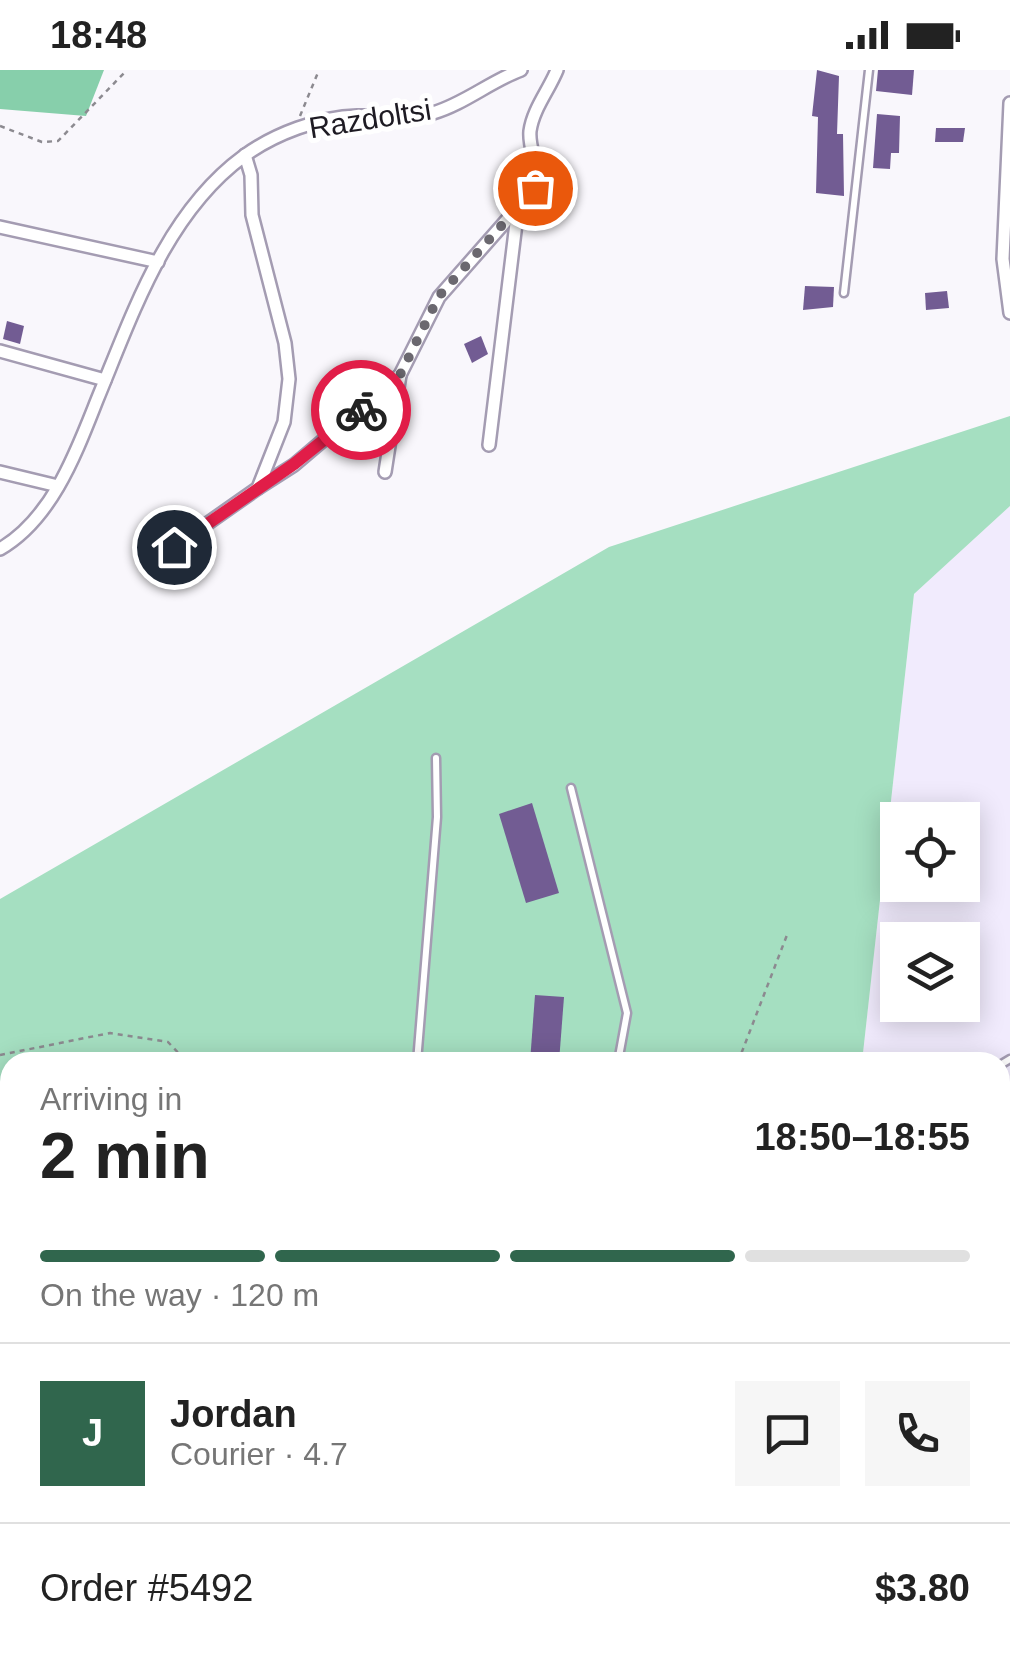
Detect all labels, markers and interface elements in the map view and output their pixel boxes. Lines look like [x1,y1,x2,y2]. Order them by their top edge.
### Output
text: 18:48 [50,14,147,56]
street label: Razdoltsi [306,93,433,144]
pin [493,146,578,231]
icon: bag [508,161,563,216]
courier [311,360,411,460]
icon: bike [334,383,389,438]
pin [132,505,217,590]
icon: home [147,520,202,575]
map controls [880,802,980,1022]
button: locate [880,802,980,902]
button: layers [880,922,980,1022]
text: Arriving in [40,1081,182,1117]
text: 18:50–18:55 [754,1116,970,1158]
text: 2 min [40,1119,210,1192]
text: On the way · 120 m [40,1277,319,1313]
button: chat [735,1381,840,1486]
button: phone [865,1381,970,1486]
text: Jordan [170,1393,297,1435]
text: J [82,1412,103,1454]
text: Courier · 4.7 [170,1436,348,1472]
text: Order #5492 [40,1567,253,1609]
text: $3.80 [875,1567,970,1609]

